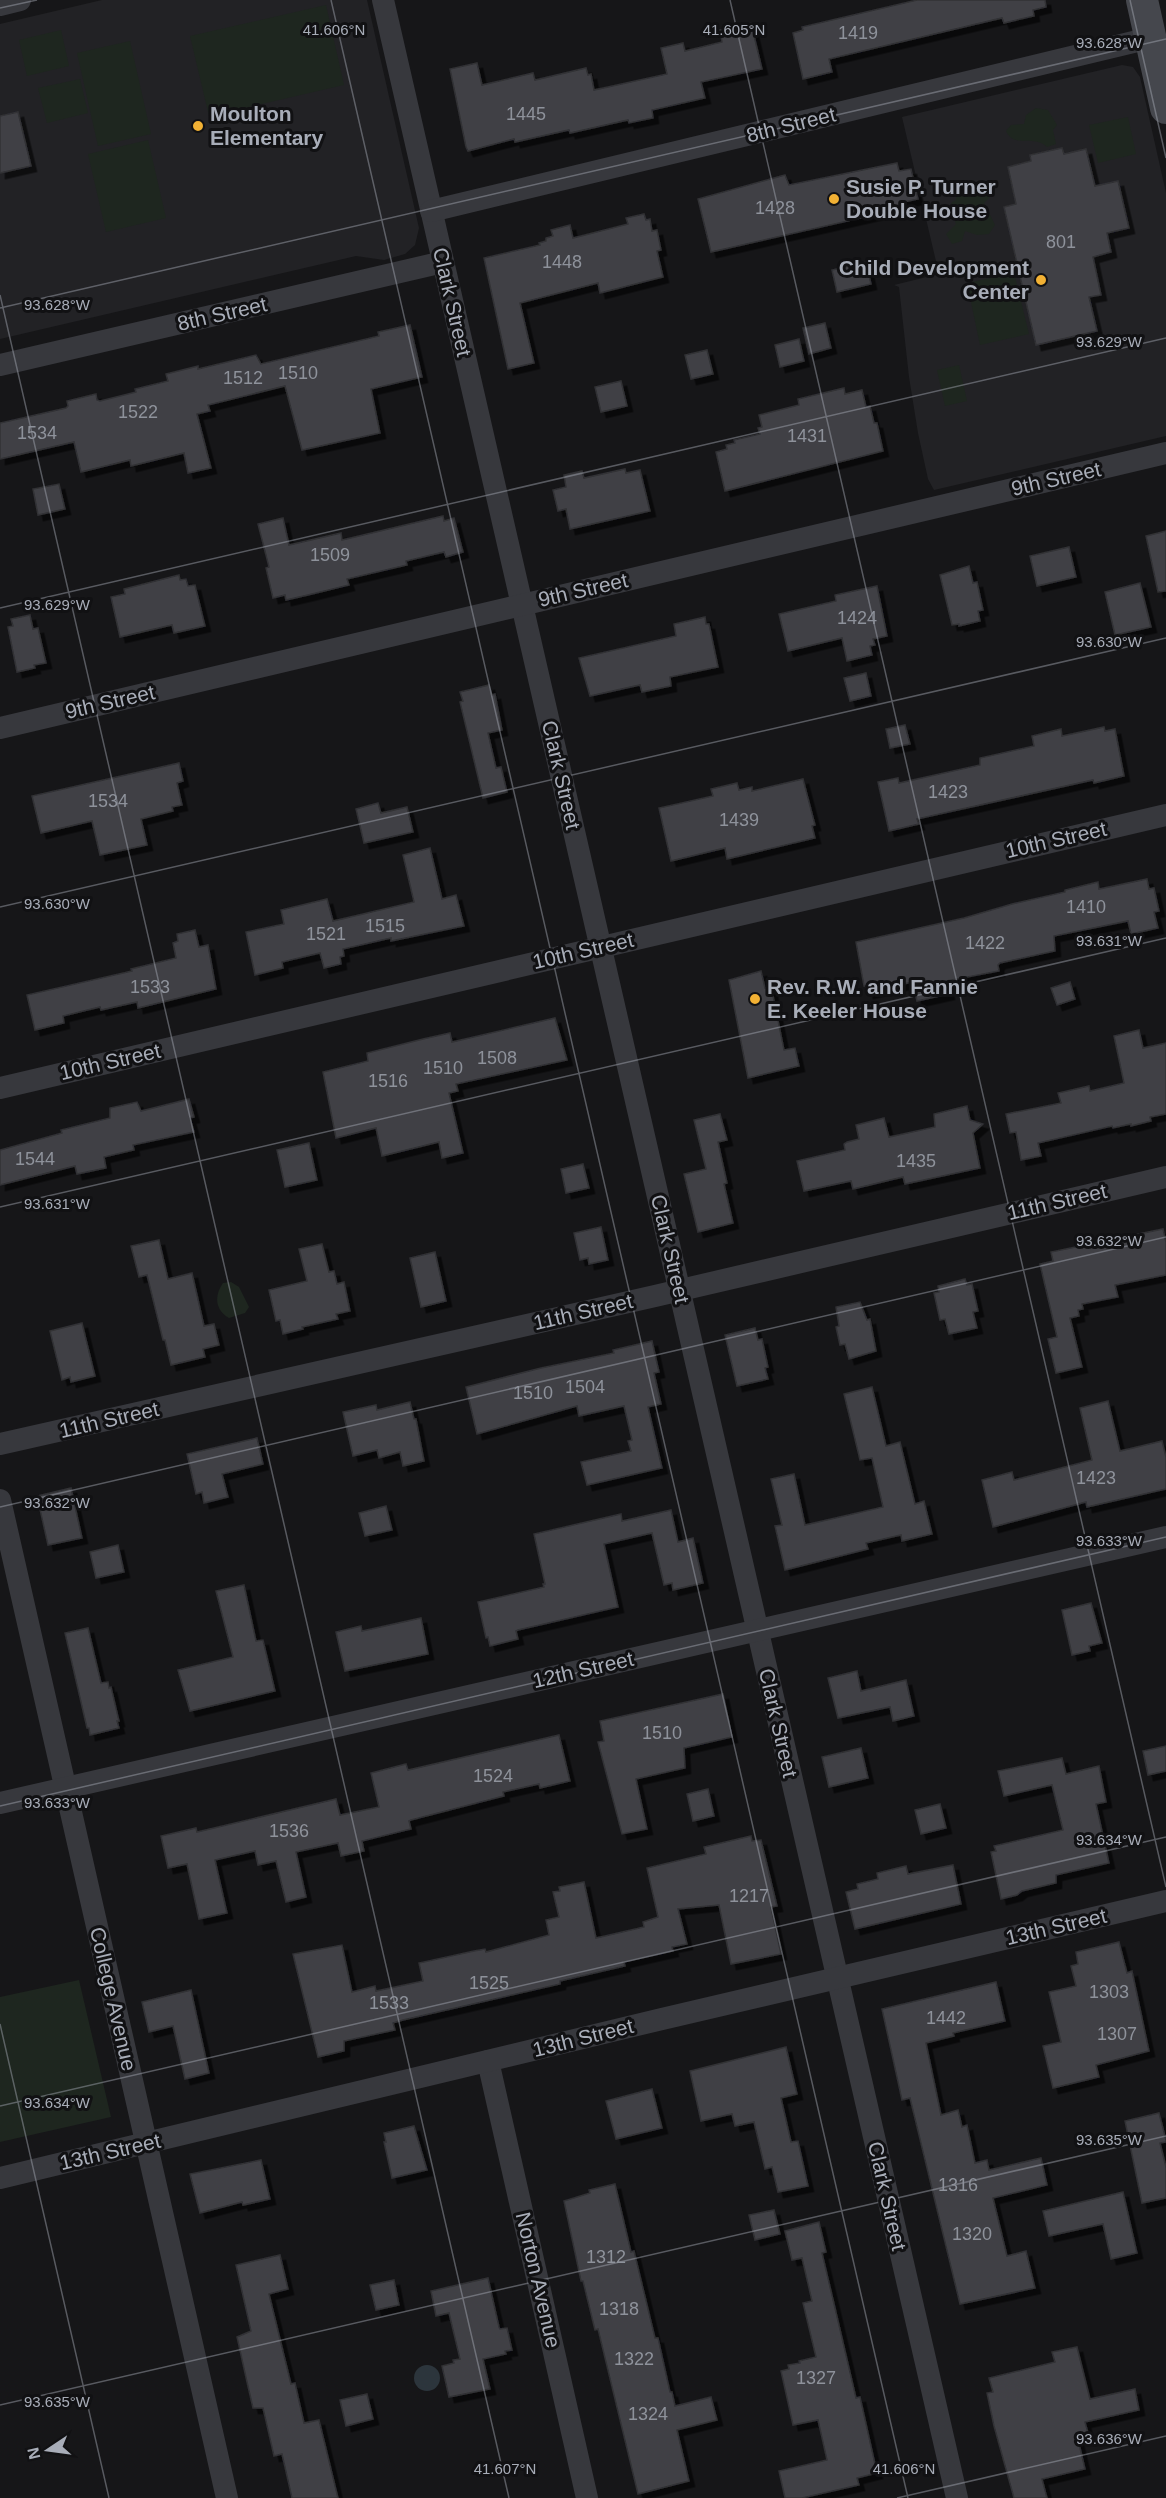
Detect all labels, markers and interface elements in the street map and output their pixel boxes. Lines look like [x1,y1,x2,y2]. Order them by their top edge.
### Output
text: 41.606°N [303,21,365,38]
text: 41.605°N [703,21,765,38]
house number: 1419 [838,23,878,43]
text: 93.628°W [1076,34,1143,51]
place label: Moulton Elementary [210,102,324,149]
street label: 8th Street [744,102,838,147]
house number: 1445 [506,104,546,124]
marker: Moulton Elementary [191,119,205,133]
place label: Susie P. Turner Double House [846,175,996,222]
marker: Susie P. Turner Double House [827,192,841,206]
house number: 1428 [755,198,795,218]
house number: 801 [1046,232,1076,252]
street label: Clark Street [429,245,476,359]
house number: 1448 [542,252,582,272]
place label: Child Development Center [839,256,1029,303]
marker: Child Development Center [1034,273,1048,287]
street label: 8th Street [175,292,269,335]
text: 93.628°W [24,296,91,313]
text: 93.629°W [1076,333,1143,350]
house number: 1510 [278,363,318,383]
house number: 1512 [223,368,263,388]
house number: 1522 [118,402,158,422]
house number: 1534 [17,423,57,443]
house number: 1431 [787,426,827,446]
street label: 9th Street [1009,457,1103,500]
house number: 1509 [310,545,350,565]
street label: 9th Street [536,568,630,611]
text: 93.629°W [24,596,91,613]
house number: 1424 [837,608,877,628]
text: 93.630°W [1076,633,1143,650]
street label: 9th Street [63,680,157,723]
street label: Clark Street [538,718,585,832]
house number: 1423 [928,782,968,802]
house number: 1534 [88,791,128,811]
house number: 1439 [719,810,759,830]
street label: 10th Street [1003,817,1109,862]
text: 93.630°W [24,895,91,912]
house number: 1410 [1066,897,1106,917]
house number: 1515 [365,916,405,936]
house number: 1521 [306,924,346,944]
street label: 10th Street [530,928,636,973]
text: 93.631°W [1076,932,1143,949]
house number: 1422 [965,933,1005,953]
place label: Rev. R.W. and Fannie E. Keeler House [767,975,978,1022]
house number: 1533 [130,977,170,997]
marker: Rev. R.W. and Fannie E. Keeler House [748,992,762,1006]
street label: 10th Street [57,1039,163,1084]
house number: 1508 [477,1048,517,1068]
house number: 1510 [423,1058,463,1078]
house number: 1516 [368,1071,408,1091]
house number: 1544 [15,1149,55,1169]
house number: 1435 [896,1151,936,1171]
street label: 11th Street [1005,1179,1109,1224]
street label: Clark Street [647,1192,694,1306]
text: 93.631°W [24,1195,91,1212]
text: 93.632°W [1076,1232,1143,1249]
street label: 11th Street [531,1289,635,1334]
house number: 1504 [565,1377,605,1397]
house number: 1510 [513,1383,553,1403]
street label: 11th Street [57,1397,161,1442]
house number: 1423 [1076,1468,1116,1488]
text: 93.632°W [24,1494,91,1511]
text: 93.633°W [1076,1532,1143,1549]
street label: 12th Street [530,1647,636,1692]
street label: Clark Street [755,1666,802,1780]
house number: 1510 [642,1723,682,1743]
house number: 1524 [473,1766,513,1786]
text: 93.633°W [24,1794,91,1811]
house number: 1536 [269,1821,309,1841]
text: 93.634°W [1076,1831,1143,1848]
house number: 1217 [729,1886,769,1906]
street label: 13th Street [1003,1904,1109,1949]
street label: College Avenue [86,1925,141,2073]
house number: 1525 [469,1973,509,1993]
house number: 1303 [1089,1982,1129,2002]
house number: 1533 [369,1993,409,2013]
house number: 1442 [926,2008,966,2028]
street label: 13th Street [530,2014,636,2061]
house number: 1307 [1097,2024,1137,2044]
text: 93.634°W [24,2094,91,2111]
street label: 13th Street [57,2129,163,2174]
text: 93.635°W [1076,2131,1143,2148]
street label: Clark Street [864,2139,911,2253]
house number: 1316 [938,2175,978,2195]
street label: Norton Avenue [512,2210,565,2350]
house number: 1320 [952,2224,992,2244]
house number: 1312 [586,2247,626,2267]
house number: 1318 [599,2299,639,2319]
house number: 1322 [614,2349,654,2369]
house number: 1327 [796,2368,836,2388]
text: 93.635°W [24,2393,91,2410]
house number: 1324 [628,2404,668,2424]
north arrow [18,2420,78,2480]
text: 93.636°W [1076,2430,1143,2447]
text: N [24,2446,43,2461]
text: 41.607°N [474,2460,536,2477]
text: 41.606°N [873,2460,935,2477]

